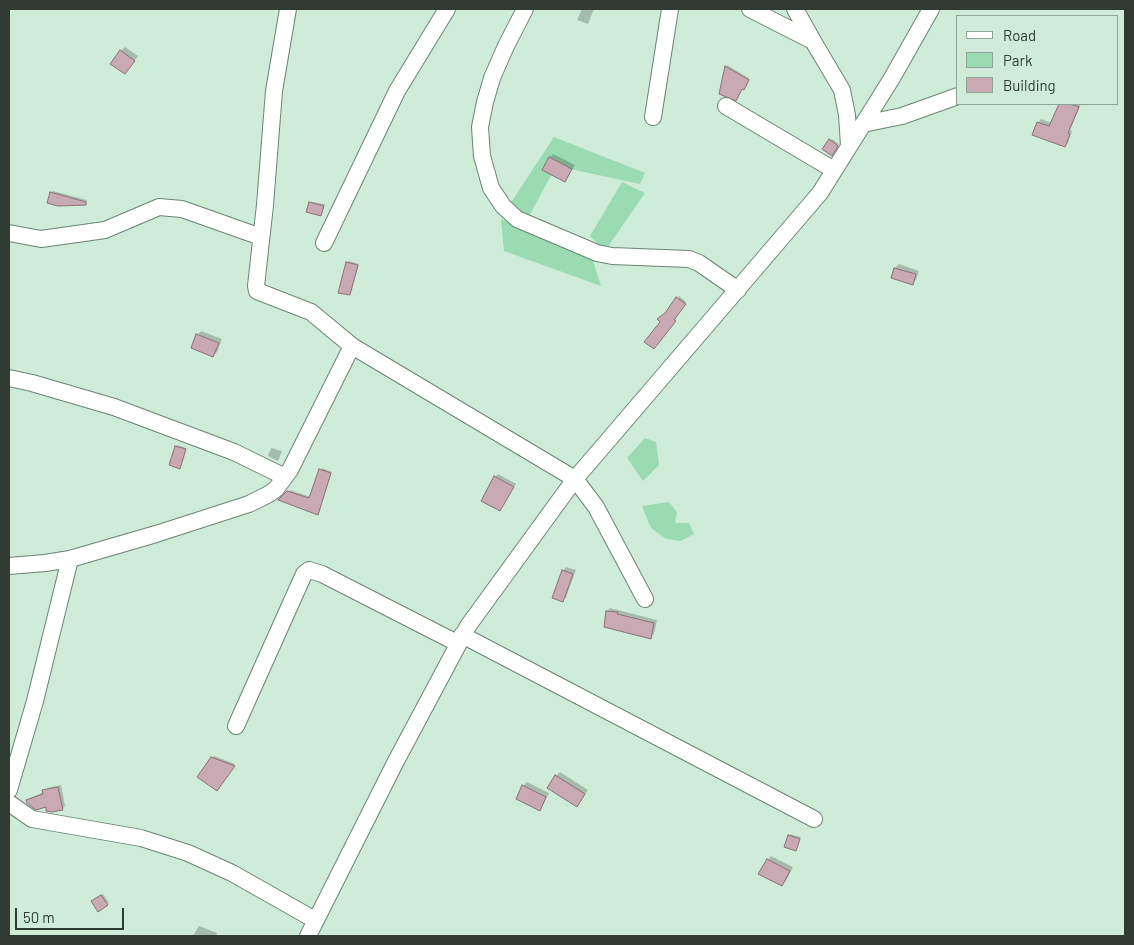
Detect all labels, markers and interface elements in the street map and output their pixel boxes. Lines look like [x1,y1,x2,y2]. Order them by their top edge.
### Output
legend [956,15,1119,105]
text: Road [1003,26,1036,44]
text: Park [1003,51,1032,69]
text: Building [1003,76,1056,94]
scale bar [18,898,126,930]
text: 50 m [23,908,55,926]

